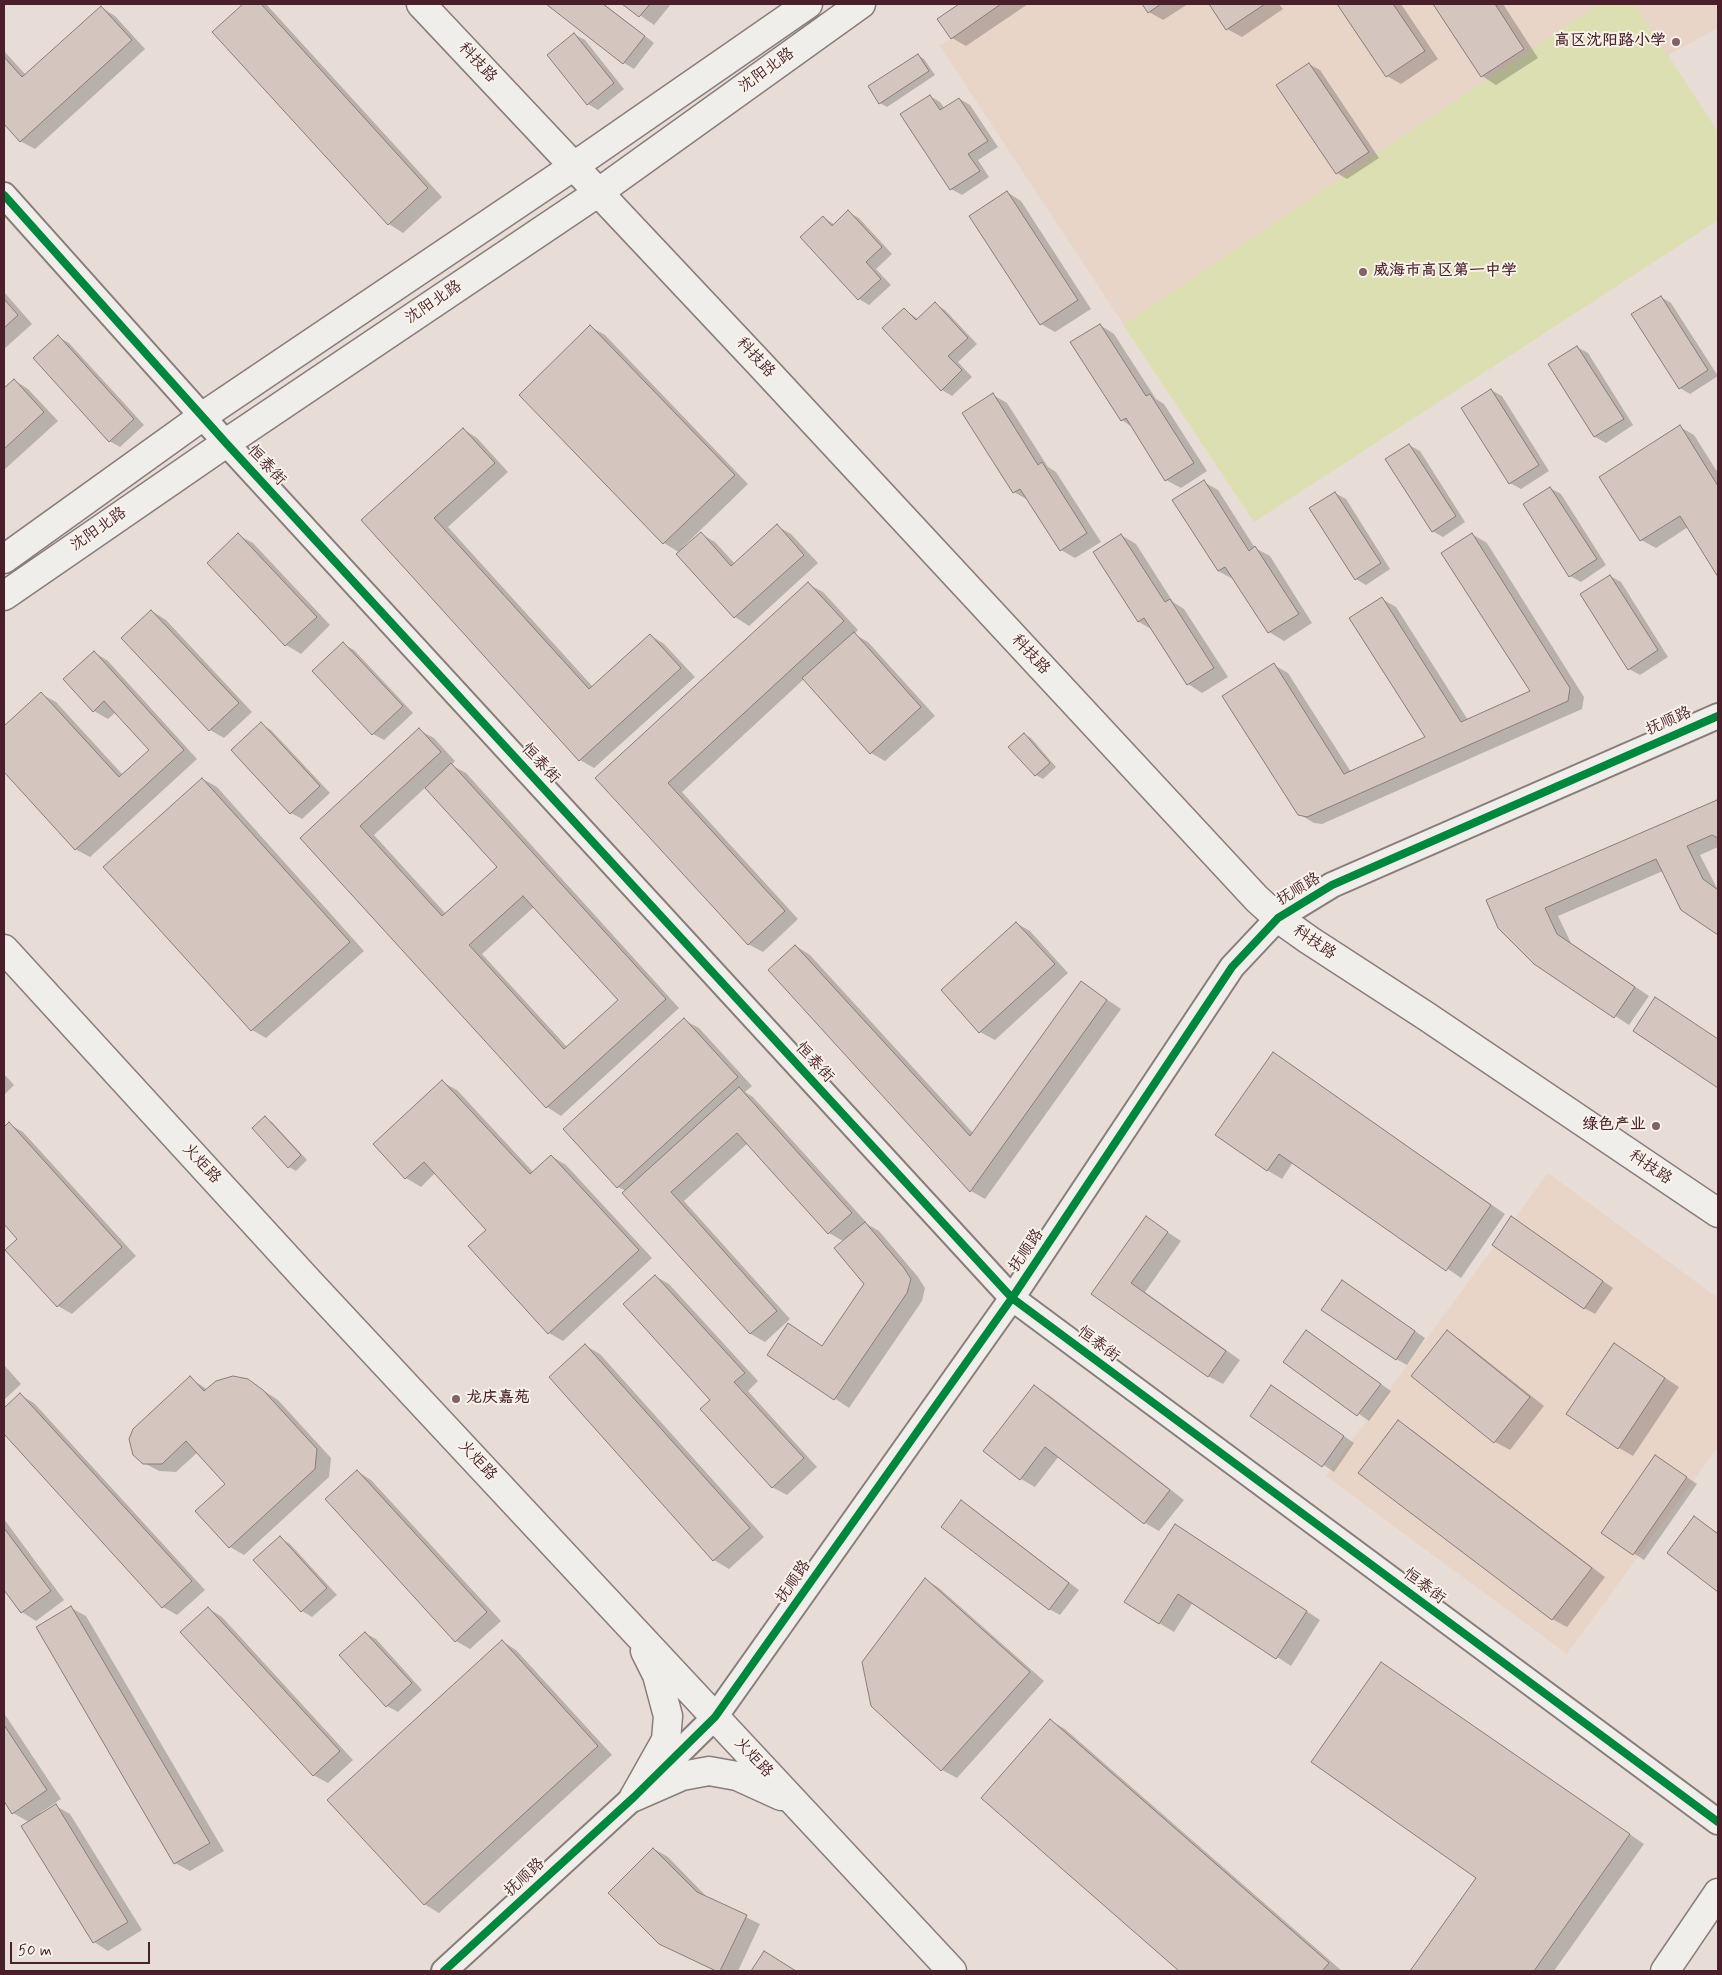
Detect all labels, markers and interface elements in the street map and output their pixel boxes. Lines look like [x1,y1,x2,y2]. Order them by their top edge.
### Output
place label: 高区沈阳路小学 [1554,32,1666,52]
marker: 高区沈阳路小学 [1670,36,1682,48]
street label: 科技路 [454,39,500,87]
street label: 沈阳北路 [735,44,799,98]
place label: 威海市高区第一中学 [1373,262,1517,282]
marker: 威海市高区第一中学 [1357,266,1369,278]
street label: 沈阳北路 [402,277,466,329]
street label: 科技路 [732,334,778,382]
street label: 恒泰街 [243,442,289,490]
street label: 沈阳北路 [67,504,131,556]
street label: 科技路 [1007,631,1053,679]
street label: 抚顺路 [1643,703,1695,741]
street label: 恒泰街 [517,740,563,788]
street label: 抚顺路 [1273,869,1325,911]
street label: 科技路 [1289,922,1339,964]
street label: 恒泰街 [791,1039,837,1087]
place label: 绿色产业 [1582,1116,1646,1136]
marker: 绿色产业 [1650,1120,1662,1132]
street label: 火炬路 [178,1140,224,1188]
street label: 科技路 [1625,1147,1675,1189]
street label: 抚顺路 [1006,1226,1048,1276]
street label: 恒泰街 [1073,1323,1123,1367]
place label: 龙庆嘉苑 [466,1389,530,1409]
marker: 龙庆嘉苑 [450,1393,462,1405]
street label: 火炬路 [454,1437,500,1485]
street label: 抚顺路 [772,1557,816,1607]
street label: 恒泰街 [1399,1565,1449,1609]
street label: 火炬路 [730,1734,776,1782]
street label: 抚顺路 [501,1855,549,1901]
scale bar [12,1932,152,1964]
text: 50 m [18,1941,52,1961]

